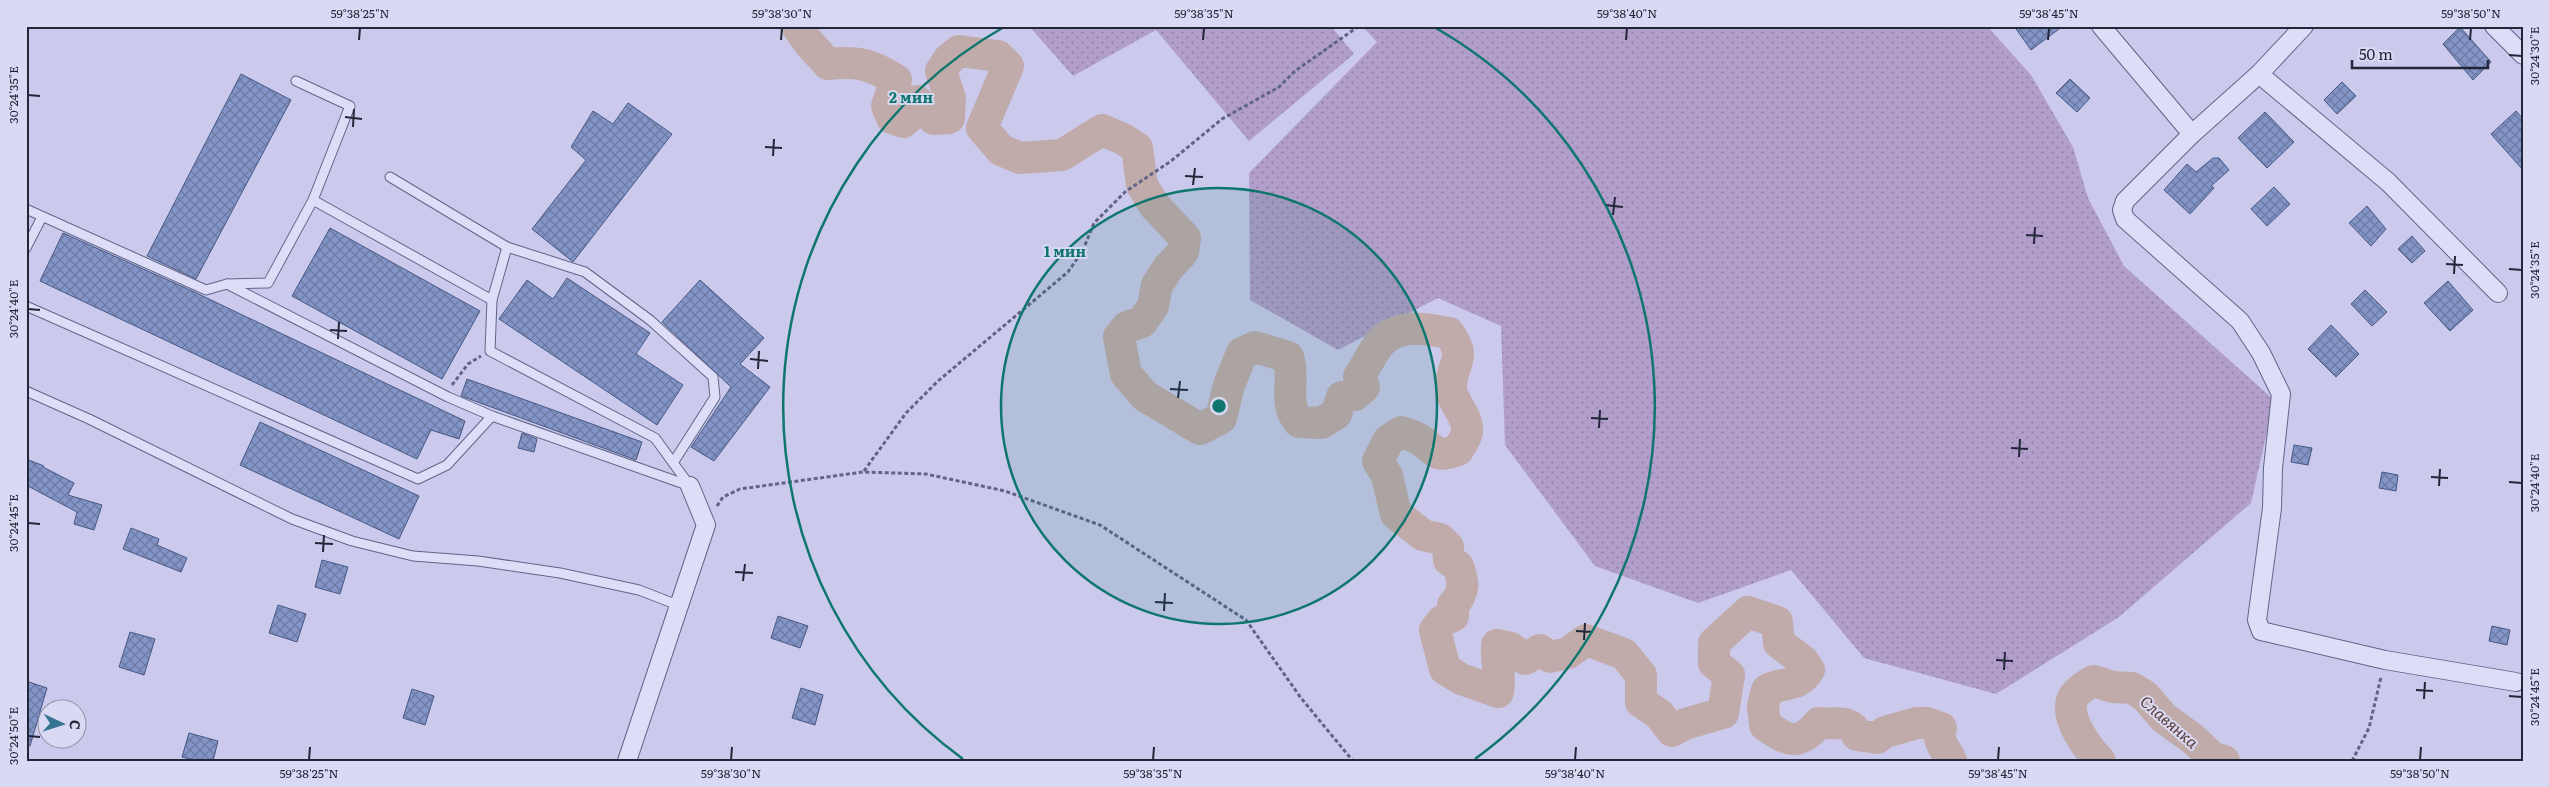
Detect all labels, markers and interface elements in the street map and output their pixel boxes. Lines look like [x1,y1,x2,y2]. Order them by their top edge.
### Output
text: 59°38'25"N [330,4,390,22]
text: 59°38'30"N [752,4,812,22]
text: 59°38'35"N [1174,4,1234,22]
text: 59°38'40"N [1597,4,1657,22]
text: 59°38'45"N [2019,4,2079,22]
text: 59°38'50"N [2441,4,2501,22]
text: 30°24'30"E [2525,26,2543,85]
scale bar [2352,38,2488,70]
text: 50 m [2359,42,2393,65]
text: 30°24'35"E [4,66,22,124]
text: 2 мин [889,85,933,108]
text: 1 мин [1044,239,1086,262]
text: 30°24'35"E [2525,241,2543,299]
text: 30°24'40"E [4,279,22,338]
centre of rings [1210,397,1228,415]
text: 30°24'40"E [2525,453,2543,512]
text: 30°24'45"E [4,494,22,552]
text: 30°24'45"E [2525,668,2543,726]
water label: Славянка [2136,689,2205,754]
north arrow [38,700,88,750]
text: 30°24'50"E [4,707,22,765]
text: С [66,719,86,731]
text: 59°38'25"N [279,764,339,782]
text: 59°38'30"N [701,764,761,782]
text: 59°38'35"N [1123,764,1183,782]
text: 59°38'40"N [1545,764,1605,782]
text: 59°38'45"N [1968,764,2028,782]
text: 59°38'50"N [2390,764,2450,782]

